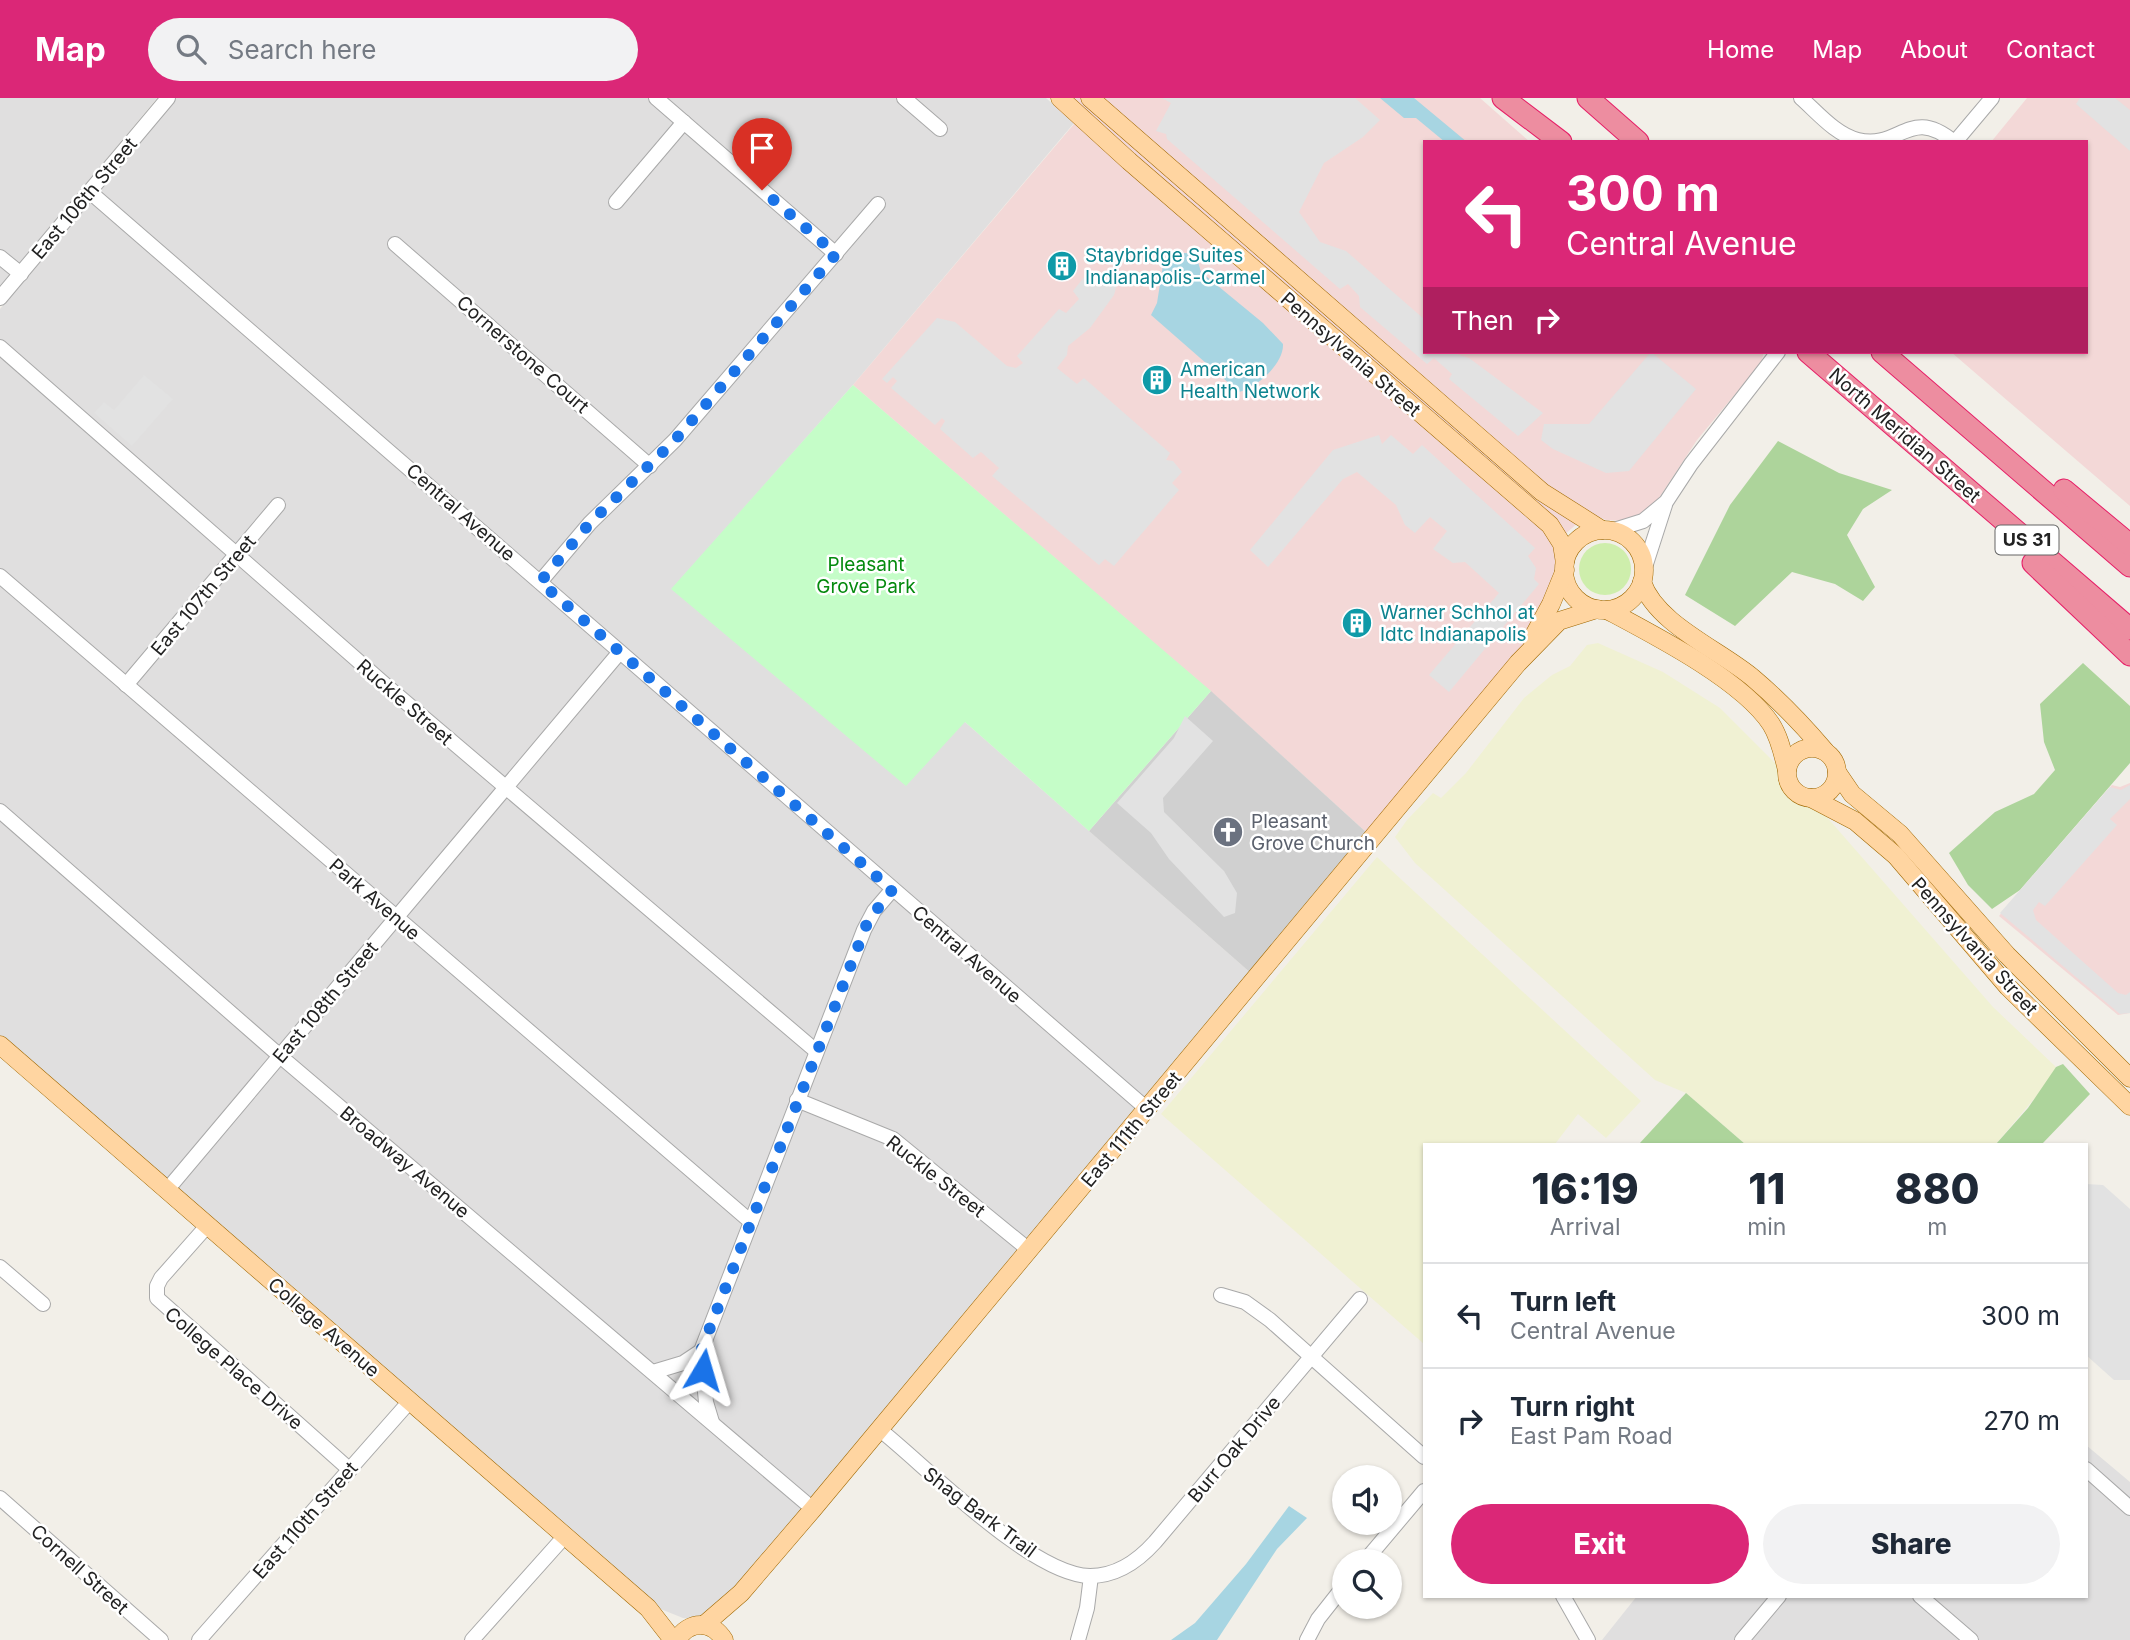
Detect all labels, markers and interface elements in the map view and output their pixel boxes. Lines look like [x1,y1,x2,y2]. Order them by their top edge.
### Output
search box [148,18,638,81]
text: Map [35,29,106,69]
icon: search [172,30,210,68]
text: Search here [228,34,376,65]
text: Home [1707,35,1774,64]
text: Map [1812,35,1862,64]
text: About [1900,35,1968,64]
text: Contact [2006,35,2095,64]
pin [732,118,792,190]
icon: arrive [743,129,781,167]
street label: East 106th Street [27,133,142,264]
text: 300 m [1566,164,1720,223]
icon: left [1451,168,1542,259]
text: Central Avenue [1566,224,1797,263]
place label: Staybridge Suites Indianapolis-Carmel [1085,244,1265,289]
building icon: Staybridge Suites Indianapolis-Carmel [1045,249,1079,283]
street label: Pennsylvania Street [1276,287,1425,421]
street label: Cornerstone Court [452,291,593,418]
icon: right [1528,301,1566,339]
text: Then [1451,305,1514,336]
place label: American Health Network [1180,358,1321,403]
building icon: American Health Network [1140,363,1174,397]
street label: North Meridian Street [1824,363,1985,507]
street label: Central Avenue [401,459,520,566]
road number: US 31 [1996,526,2058,555]
street label: East 107th Street [146,530,260,660]
park label: Pleasant Grove Park [816,553,916,598]
place label: Warner Schhol at Idtc Indianapolis [1380,601,1534,646]
building icon: Warner Schhol at Idtc Indianapolis [1340,606,1374,640]
street label: Ruckle Street [352,655,457,750]
place label: Pleasant Grove Church [1251,810,1375,855]
church icon: Pleasant Grove Church [1211,815,1245,849]
street label: Park Avenue [325,854,425,945]
street label: Pennsylvania Street [1907,873,2043,1020]
street label: Central Avenue [907,901,1026,1008]
street label: East 108th Street [268,937,383,1068]
street label: East 111th Street [1076,1067,1186,1192]
street label: Broadway Avenue [335,1102,474,1223]
street label: Ruckle Street [882,1131,990,1222]
text: 16:19 [1531,1163,1639,1214]
text: 11 [1748,1163,1785,1214]
text: 880 [1895,1163,1980,1214]
text: Arrival [1550,1213,1620,1241]
text: min [1747,1213,1786,1241]
text: m [1927,1213,1947,1241]
street label: College Avenue [263,1273,384,1382]
text: Turn left [1510,1286,1616,1317]
icon: left [1451,1297,1489,1335]
text: 300 m [1981,1300,2060,1331]
street label: College Place Drive [160,1302,307,1435]
text: Central Avenue [1510,1317,1676,1345]
position arrow [666,1333,740,1407]
street label: Burr Oak Drive [1183,1391,1286,1507]
text: Turn right [1510,1391,1635,1422]
icon: right [1451,1402,1489,1440]
text: 270 m [1983,1405,2060,1436]
text: East Pam Road [1510,1422,1673,1450]
street label: East 110th Street [248,1457,363,1584]
street label: Shag Bark Trail [919,1462,1041,1562]
map controls [1332,1465,1402,1619]
button: sound [1332,1465,1402,1535]
button: Exit [1451,1504,1749,1584]
button: Share [1763,1504,2060,1584]
street label: Cornell Street [26,1520,133,1619]
button: search [1332,1549,1402,1619]

